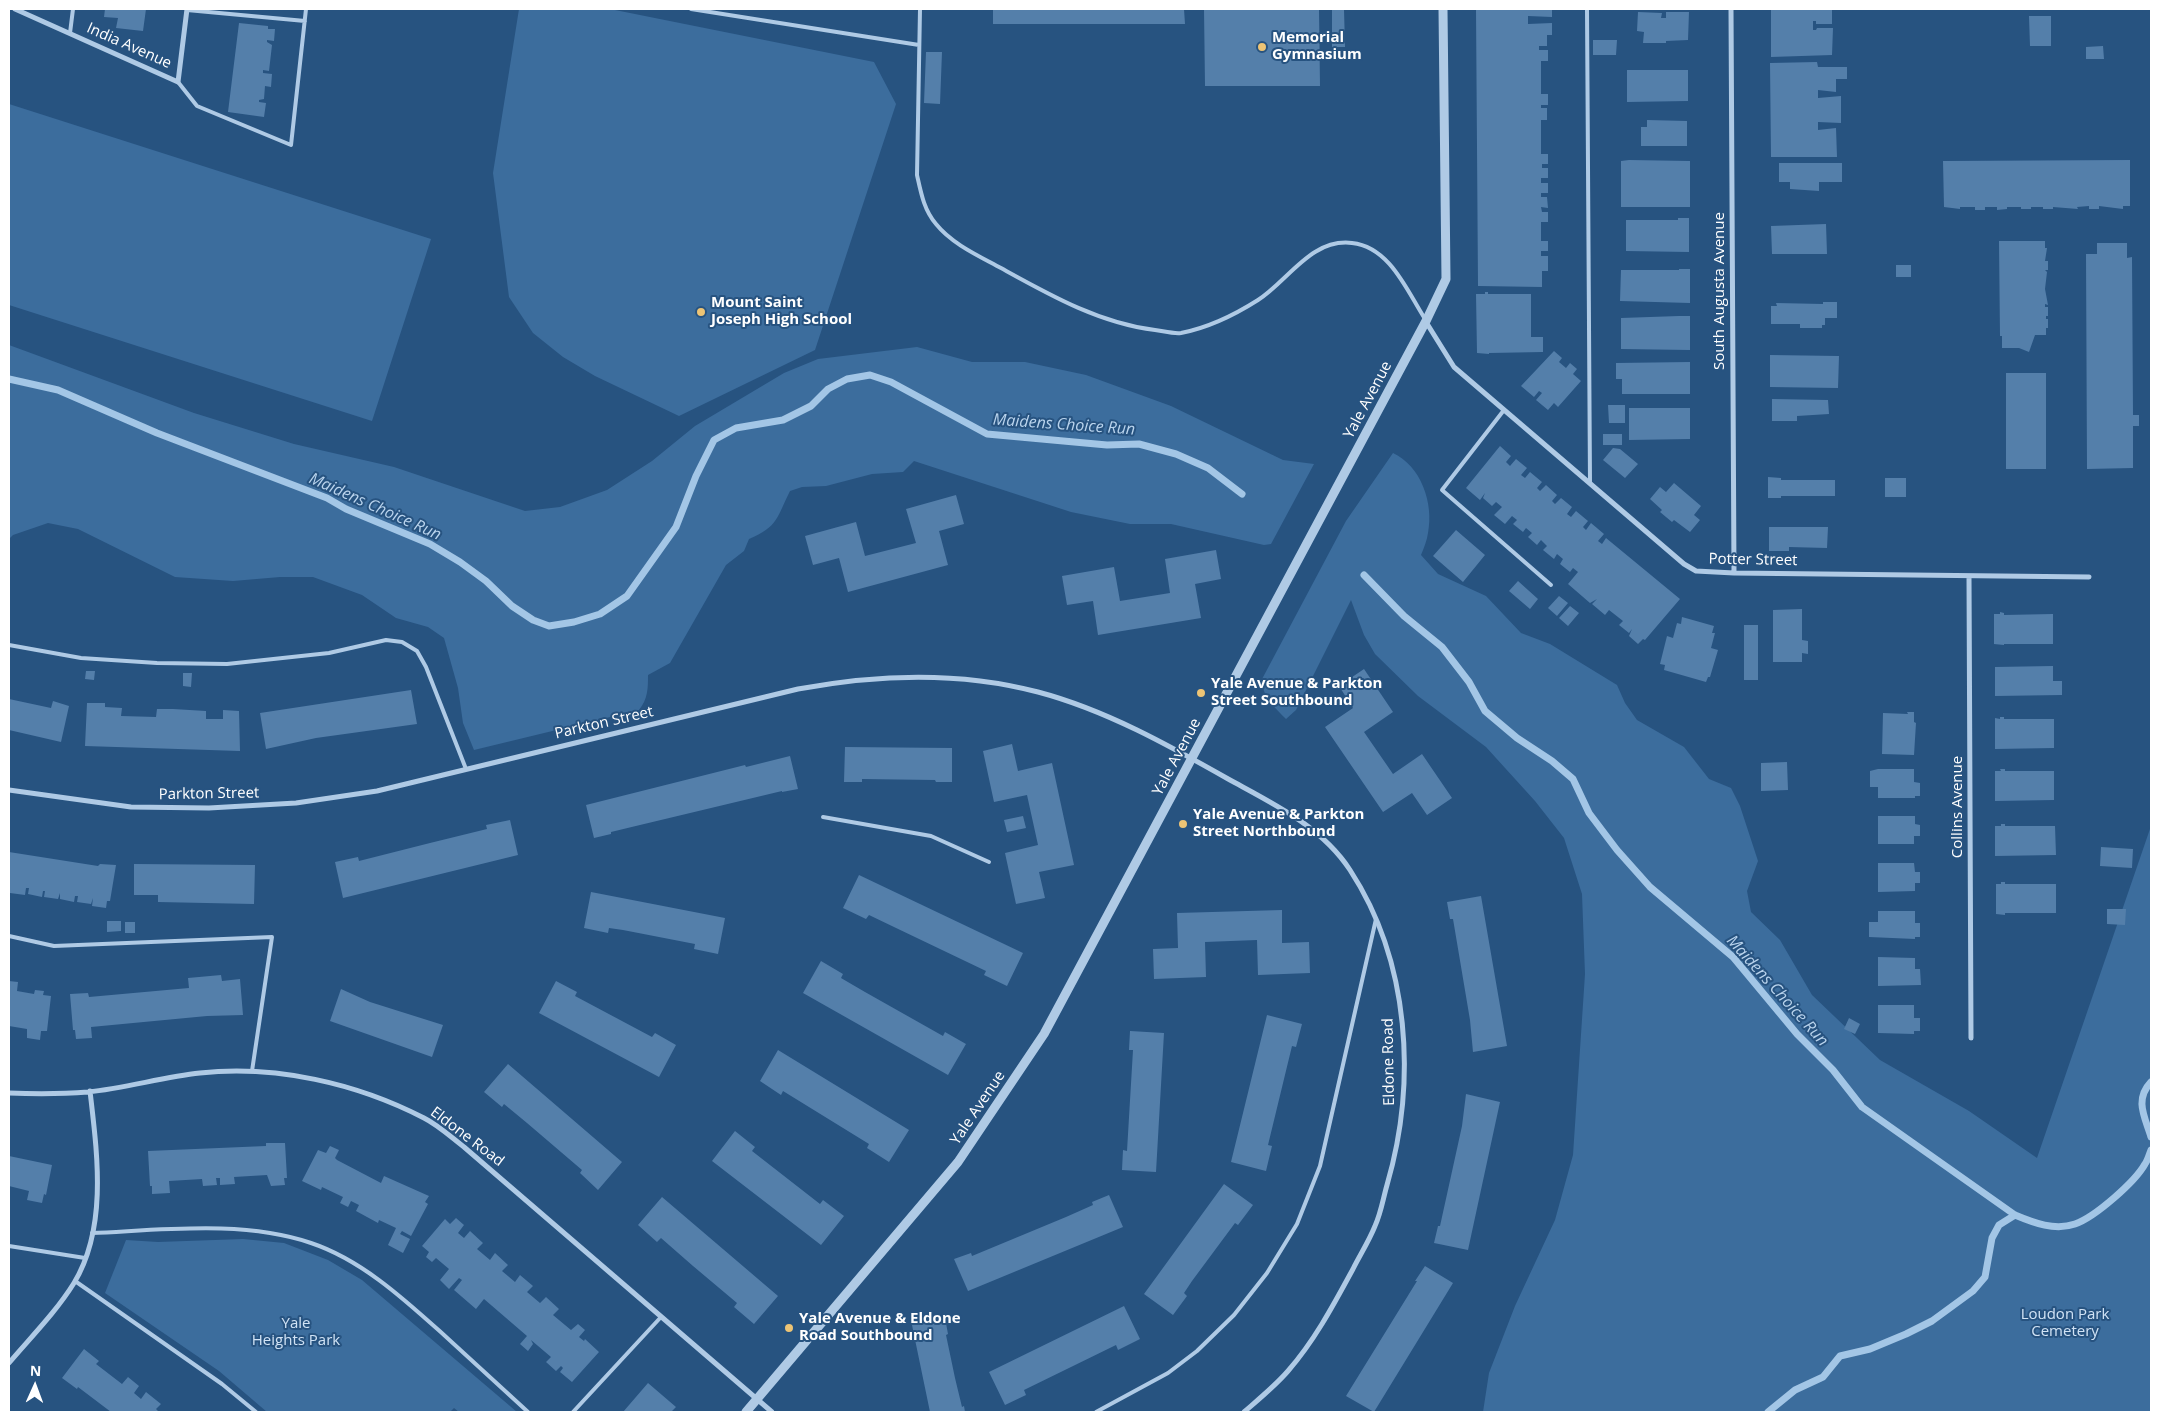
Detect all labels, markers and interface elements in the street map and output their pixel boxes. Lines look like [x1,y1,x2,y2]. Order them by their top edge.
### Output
street label: India Avenue [84,19,174,73]
place label: Memorial Gymnasium [1272,29,1362,64]
marker: Memorial Gymnasium [1256,41,1268,53]
street label: South Augusta Avenue [1711,212,1729,370]
place label: Mount Saint Joseph High School [711,294,852,329]
marker: Mount Saint Joseph High School [695,306,707,318]
street label: Yale Avenue [1340,358,1396,442]
water label: Maidens Choice Run [992,410,1136,440]
water label: Maidens Choice Run [306,469,444,545]
street label: Potter Street [1708,550,1798,570]
place label: Yale Avenue & Parkton Street Southbound [1211,675,1382,710]
marker: Yale Avenue & Parkton Street Southbound [1195,687,1207,699]
street label: Parkton Street [553,703,655,743]
street label: Yale Avenue [1149,715,1205,799]
street label: Collins Avenue [1949,756,1967,858]
street label: Parkton Street [158,784,260,804]
place label: Yale Avenue & Parkton Street Northbound [1193,806,1364,841]
marker: Yale Avenue & Parkton Street Northbound [1177,818,1189,830]
water label: Maidens Choice Run [1722,932,1832,1050]
street label: Eldone Road [1379,1018,1399,1106]
street label: Yale Avenue [947,1068,1009,1148]
street label: Eldone Road [427,1103,507,1171]
park label: Loudon Park Cemetery [2021,1306,2109,1341]
place label: Yale Avenue & Eldone Road Southbound [799,1310,961,1345]
park label: Yale Heights Park [252,1315,340,1350]
marker: Yale Avenue & Eldone Road Southbound [783,1322,795,1334]
north arrow [10,1361,60,1411]
text: N [30,1361,42,1380]

